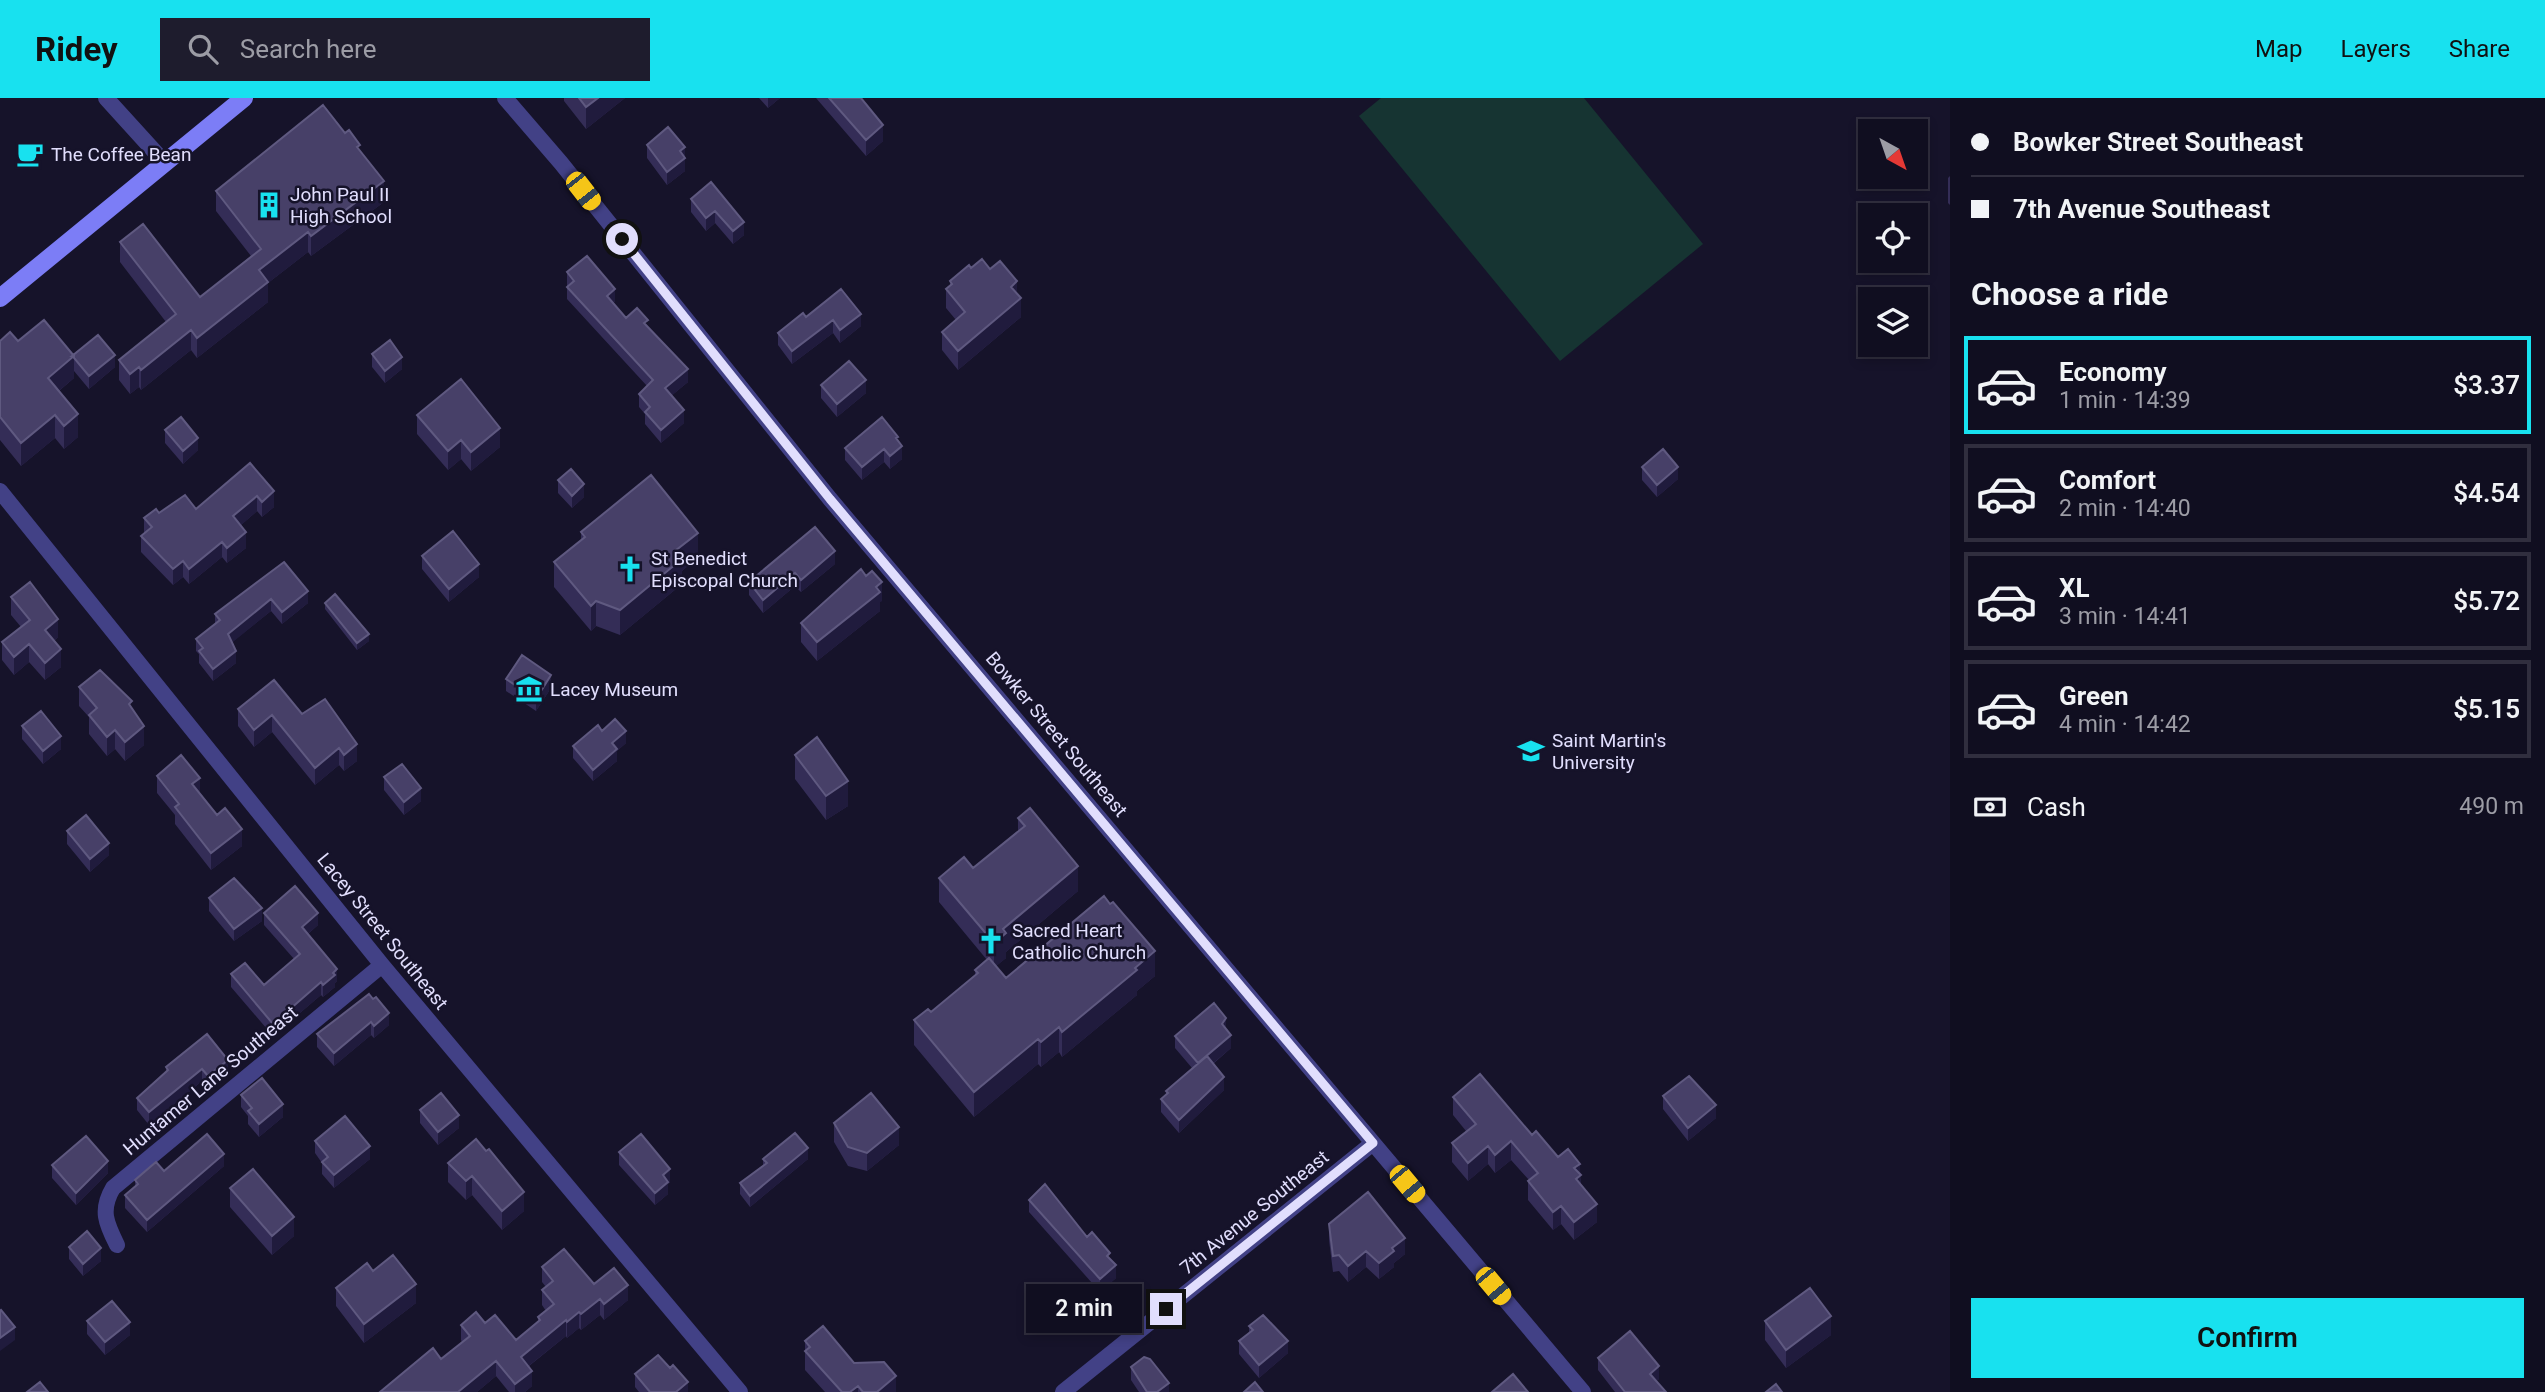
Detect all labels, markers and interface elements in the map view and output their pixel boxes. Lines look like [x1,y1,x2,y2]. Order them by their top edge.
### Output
search box [160,18,650,81]
text: Ridey [35,30,118,69]
icon: search [184,30,222,68]
text: Search here [240,34,376,64]
text: Map [2255,35,2303,63]
text: Layers [2341,35,2411,63]
text: Share [2449,35,2510,63]
north arrow [1858,119,1928,189]
map controls [1858,119,1928,357]
text: Bowker Street Southeast [2013,127,2303,157]
cafe icon: The Coffee Bean [15,139,45,169]
place label: The Coffee Bean [51,143,191,166]
car [562,168,605,214]
place label: John Paul II High School [290,183,392,228]
building icon: John Paul II High School [254,190,284,220]
text: 7th Avenue Southeast [2013,194,2270,224]
button: locate [1858,203,1928,273]
route start [606,223,638,255]
text: Choose a ride [1971,275,2168,313]
button: layers [1858,287,1928,357]
icon: car [1975,354,2038,417]
text: Economy [2059,357,2166,387]
text: $3.37 [2453,370,2520,400]
text: 1 min · 14:39 [2059,387,2191,414]
icon: car [1975,462,2038,525]
text: Comfort [2059,465,2156,495]
text: $4.54 [2453,478,2520,508]
text: 2 min · 14:40 [2059,495,2191,522]
place label: St Benedict Episcopal Church [651,547,798,592]
church icon: St Benedict Episcopal Church [615,554,645,584]
icon: car [1975,570,2038,633]
text: XL [2059,573,2090,603]
text: $5.72 [2453,586,2520,616]
text: 3 min · 14:41 [2059,603,2191,630]
street label: Bowker Street Southeast [981,647,1132,821]
museum icon: Lacey Museum [514,674,544,704]
place label: Lacey Museum [550,678,678,701]
icon: car [1975,678,2038,741]
text: Green [2059,681,2129,711]
text: $5.15 [2453,694,2520,724]
text: 4 min · 14:42 [2059,711,2191,738]
place label: Saint Martin's University [1552,729,1666,774]
school or university icon: Saint Martin's University [1516,736,1546,766]
icon: cash [1971,788,2009,826]
text: Cash [2027,792,2086,822]
text: 490 m [2459,793,2524,820]
street label: Lacey Street Southeast [312,848,453,1014]
place label: Sacred Heart Catholic Church [1012,919,1146,964]
church icon: Sacred Heart Catholic Church [976,926,1006,956]
street label: Huntamer Lane Southeast [118,1001,302,1160]
street label: 7th Avenue Southeast [1175,1145,1333,1279]
car [1386,1161,1429,1207]
car [1472,1263,1515,1309]
callout: 2 min [1026,1284,1142,1334]
route end [1150,1293,1182,1325]
text: 2 min [1055,1295,1113,1322]
button: Confirm [1971,1298,2524,1378]

